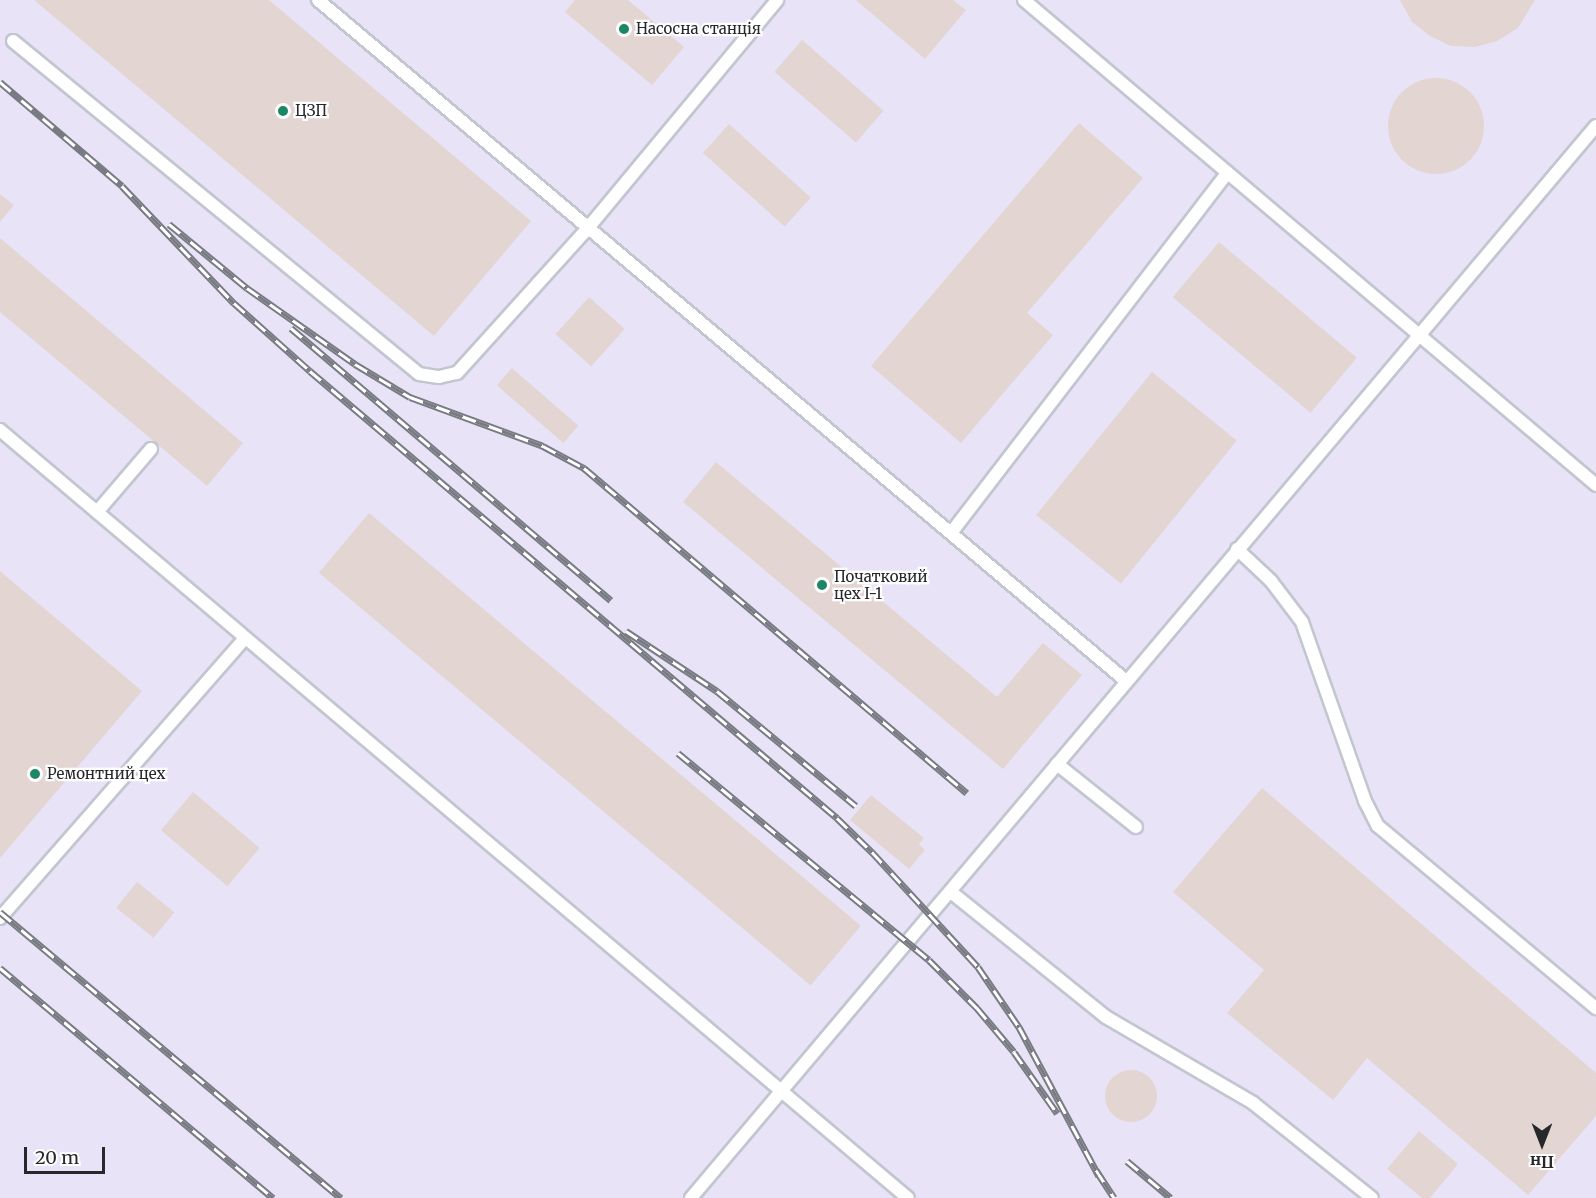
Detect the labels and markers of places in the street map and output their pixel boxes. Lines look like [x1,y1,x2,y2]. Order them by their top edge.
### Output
place label: Насосна станція [636,20,761,38]
marker: Насосна станція [617,22,631,36]
place label: ЦЗП [295,102,327,120]
marker: ЦЗП [276,104,290,118]
place label: Початковий цех І-1 [834,567,928,602]
marker: Початковий цех І-1 [815,578,829,592]
place label: Ремонтний цех [47,765,165,783]
marker: Ремонтний цех [28,767,42,781]

